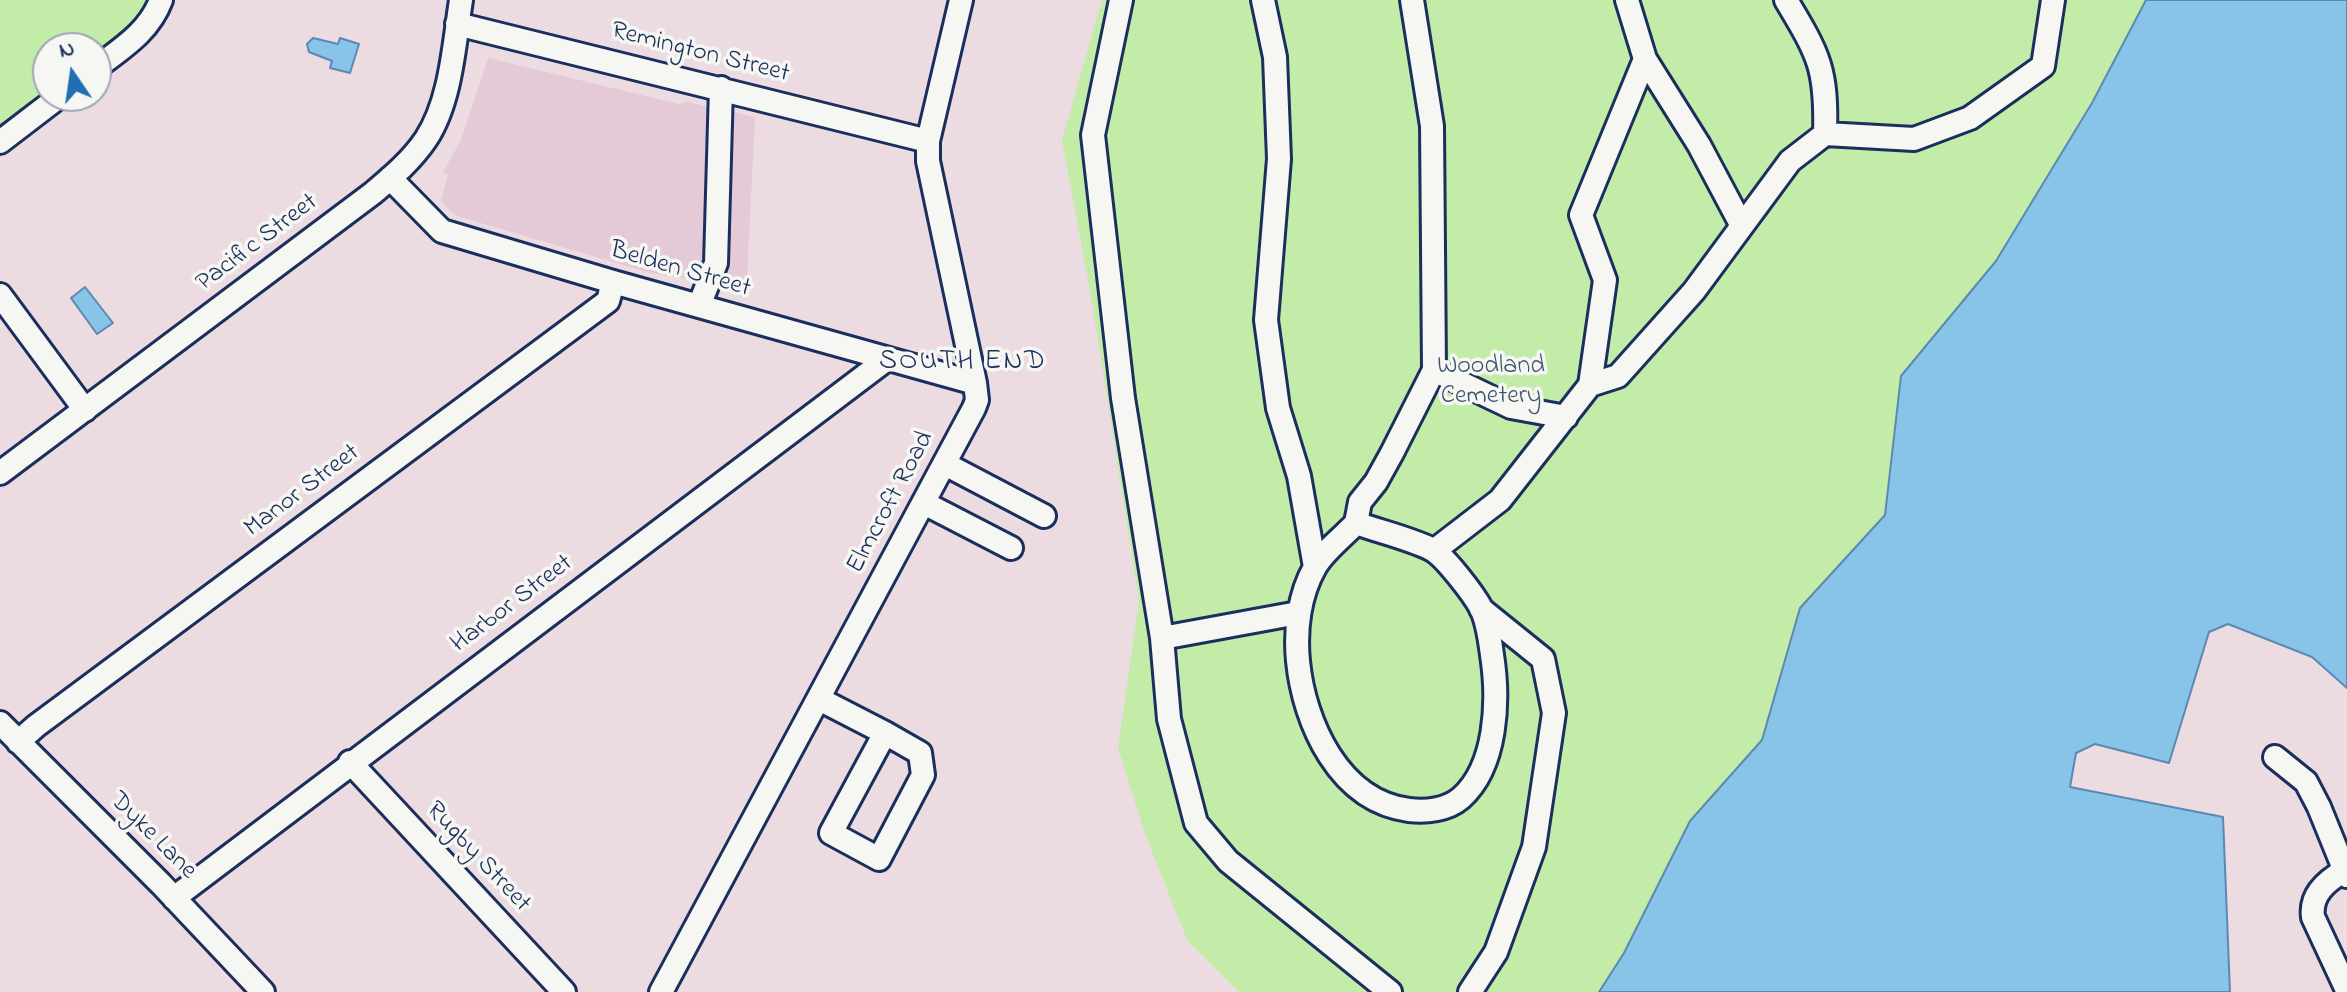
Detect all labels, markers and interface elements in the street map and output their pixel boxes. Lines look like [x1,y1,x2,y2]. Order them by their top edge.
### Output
street label: Remington Street [608,17,792,91]
north arrow [32,32,112,112]
text: N [56,33,78,68]
street label: Pacific Street [191,188,325,300]
street label: Belden Street [606,236,754,306]
district label: SOUTH END [879,346,1047,380]
park label: Woodland Cemetery [1437,352,1545,414]
street label: Elmcroft Road [842,427,942,579]
street label: Manor Street [239,439,367,545]
street label: Harbor Street [446,549,580,661]
street label: Dyke Lane [102,787,202,887]
street label: Rugby Street [418,796,536,920]

